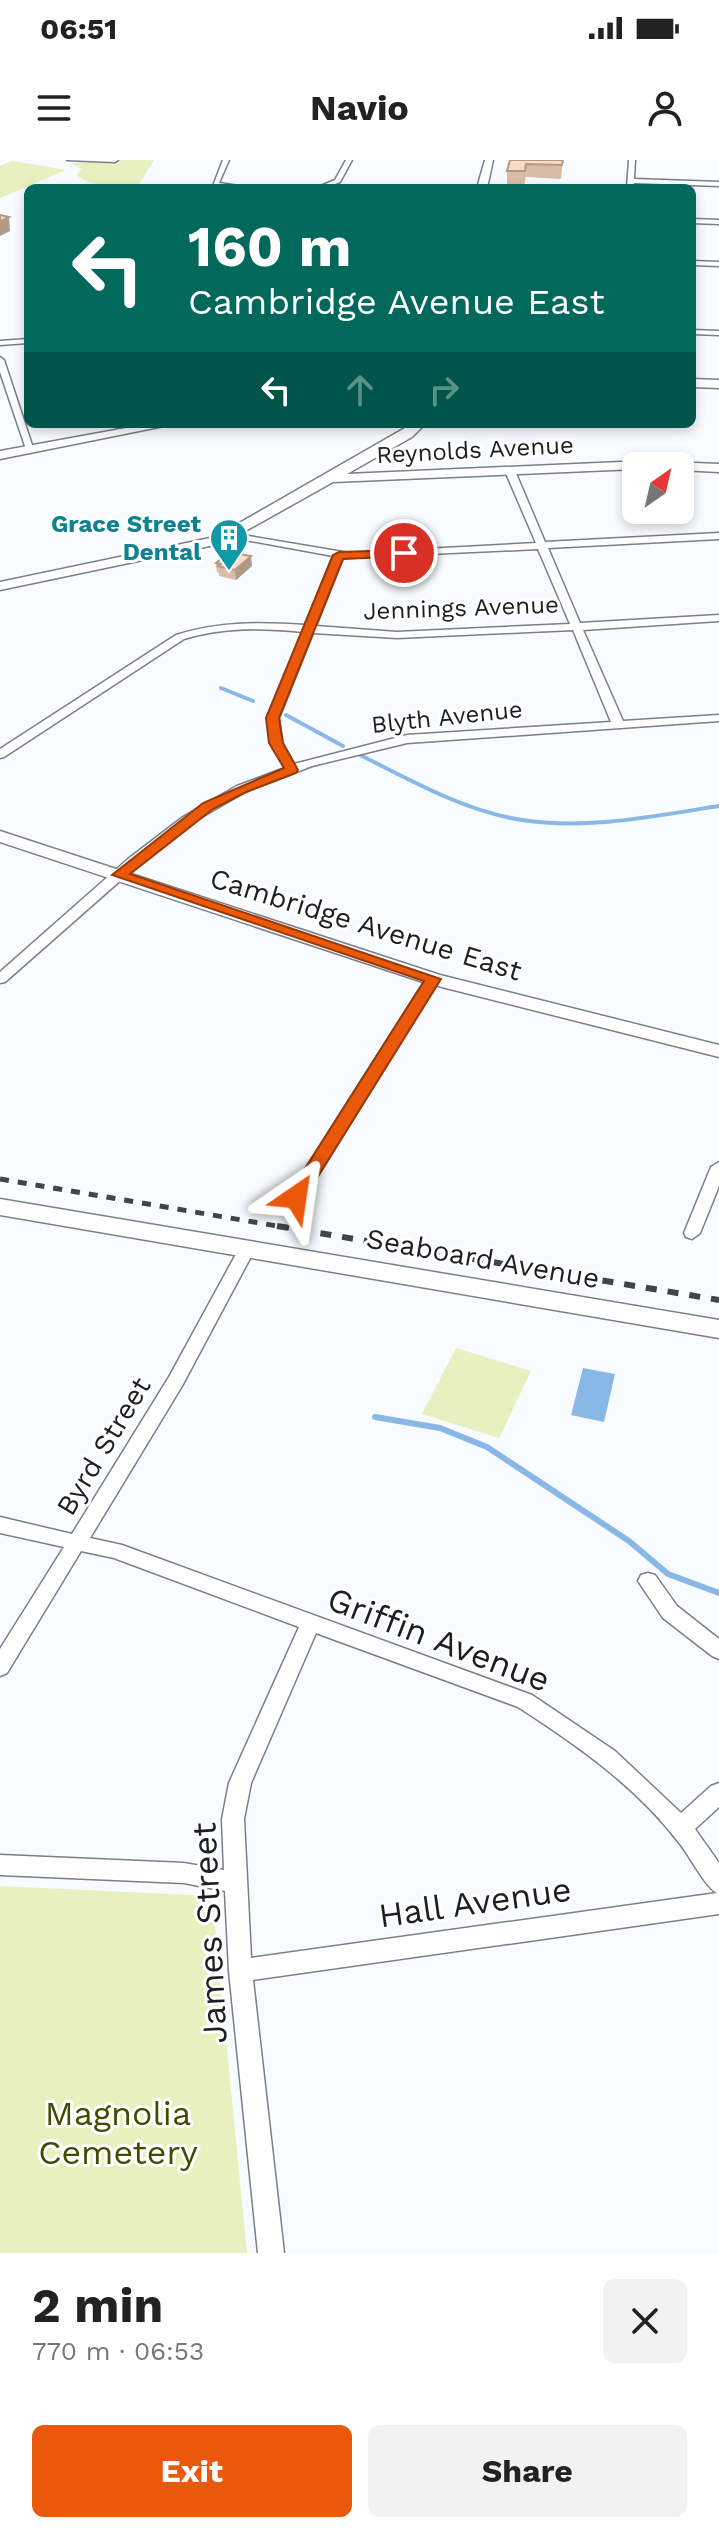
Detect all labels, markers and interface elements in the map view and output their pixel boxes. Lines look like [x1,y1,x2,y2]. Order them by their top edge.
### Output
text: 06:51 [40,11,117,46]
icon: menu [32,86,76,130]
icon: person [643,86,687,130]
text: Navio [310,87,409,129]
text: 160 m [188,214,351,280]
icon: left [56,216,160,320]
text: Cambridge Avenue East [188,281,605,323]
icon: left [254,368,298,412]
icon: ahead [338,368,382,412]
icon: right [422,368,466,412]
street label: Reynolds Avenue [376,431,574,469]
north arrow [622,452,694,524]
map controls [622,452,694,524]
place label: Grace Street Dental [51,510,201,566]
building icon: Grace Street Dental [208,517,250,572]
pin [370,519,438,587]
icon: arrive [382,531,426,575]
street label: Jennings Avenue [363,591,559,625]
street label: Blyth Avenue [370,695,524,739]
street label: Cambridge Avenue East [206,861,526,988]
position arrow [254,1155,338,1239]
street label: Seaboard Avenue [364,1222,602,1295]
street label: Byrd Street [49,1371,158,1521]
street label: Griffin Avenue [322,1578,556,1700]
street label: James Street [183,1821,235,2045]
street label: Hall Avenue [376,1869,574,1935]
park label: Magnolia Cemetery [38,2093,198,2172]
text: 2 min [32,2277,163,2334]
button: close [603,2279,687,2363]
text: 770 m · 06:53 [32,2336,204,2366]
button: Exit [32,2425,352,2517]
button: Share [368,2425,687,2517]

